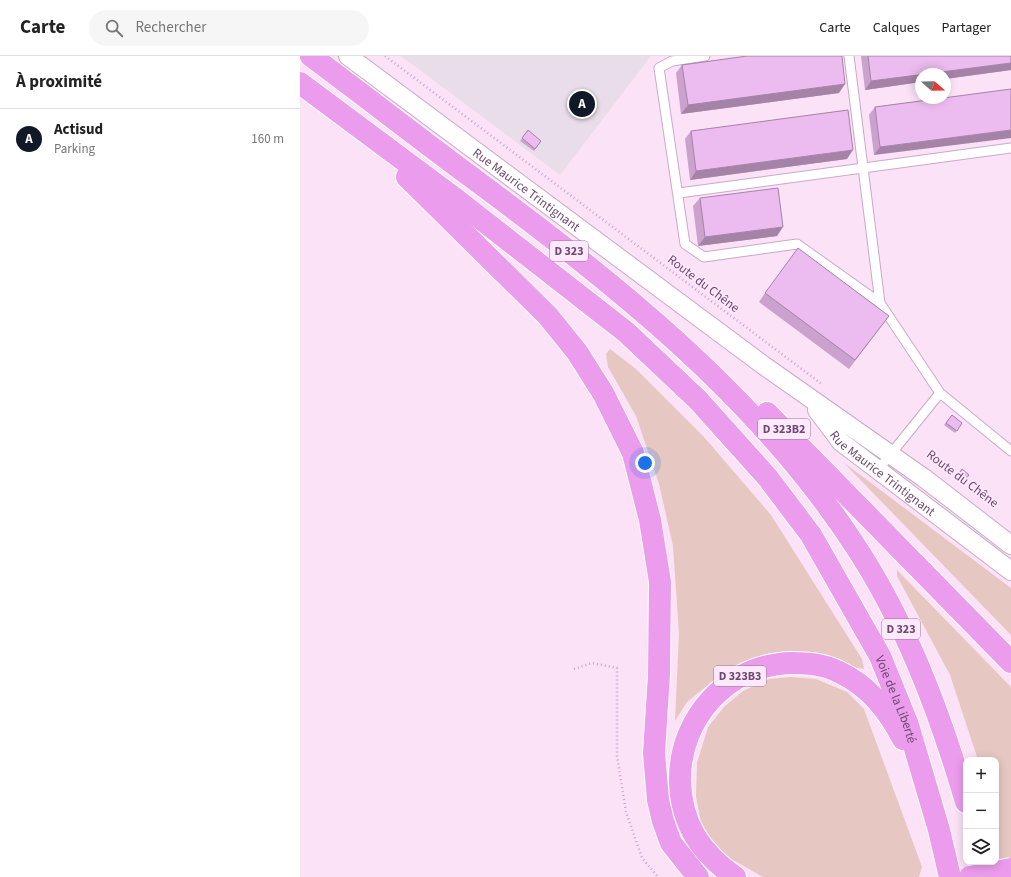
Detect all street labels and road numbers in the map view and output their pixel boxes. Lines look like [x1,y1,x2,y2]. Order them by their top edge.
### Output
street label: Rue Maurice Trintignant [469,144,584,236]
road number: D 323 [550,241,588,261]
street label: Route du Chêne [664,251,743,317]
road number: D 323B2 [758,419,810,439]
street label: Rue Maurice Trintignant [825,427,939,521]
street label: Route du Chêne [923,446,1002,512]
road number: D 323 [882,619,920,639]
street label: Voie de la Liberté [871,653,921,745]
road number: D 323B3 [714,666,766,686]

